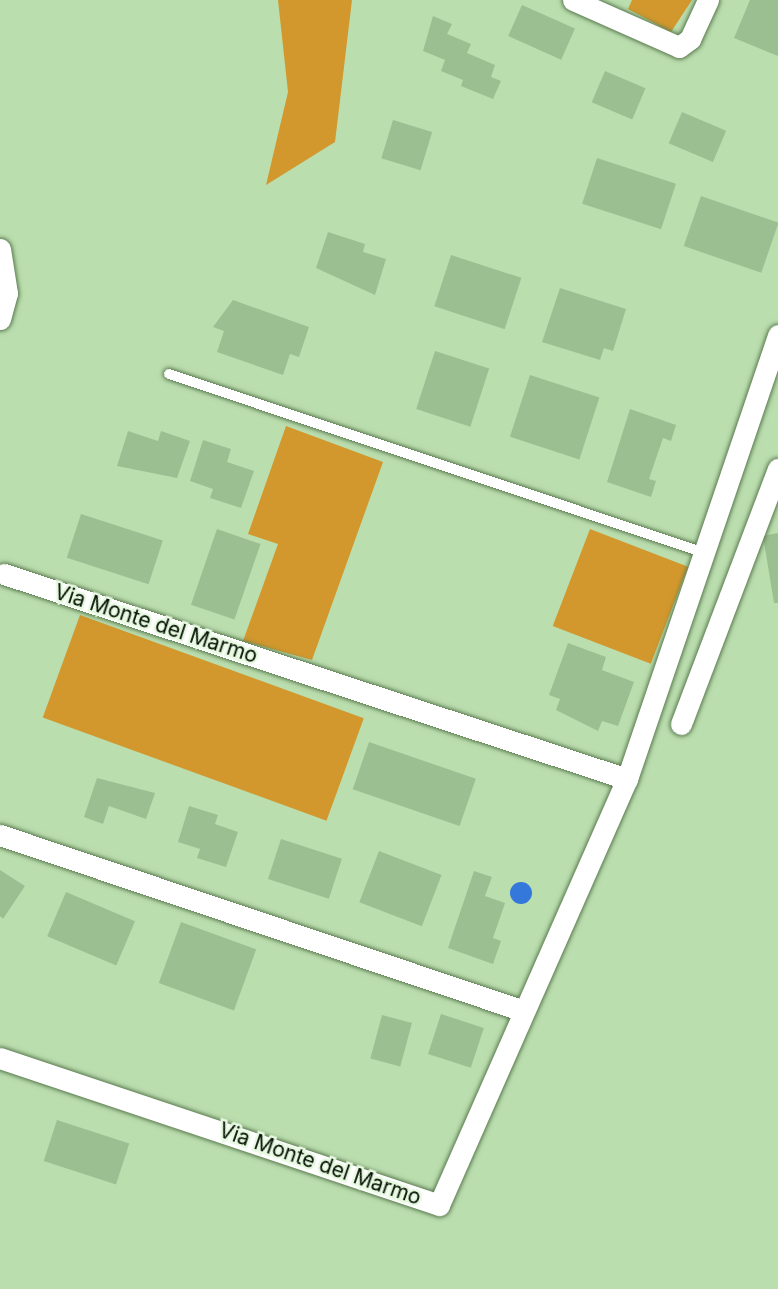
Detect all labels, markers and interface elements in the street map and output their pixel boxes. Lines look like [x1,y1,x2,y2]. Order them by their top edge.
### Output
street label: Via Monte del Marmo [51,579,261,669]
street label: Via Monte del Marmo [216,1118,424,1210]

